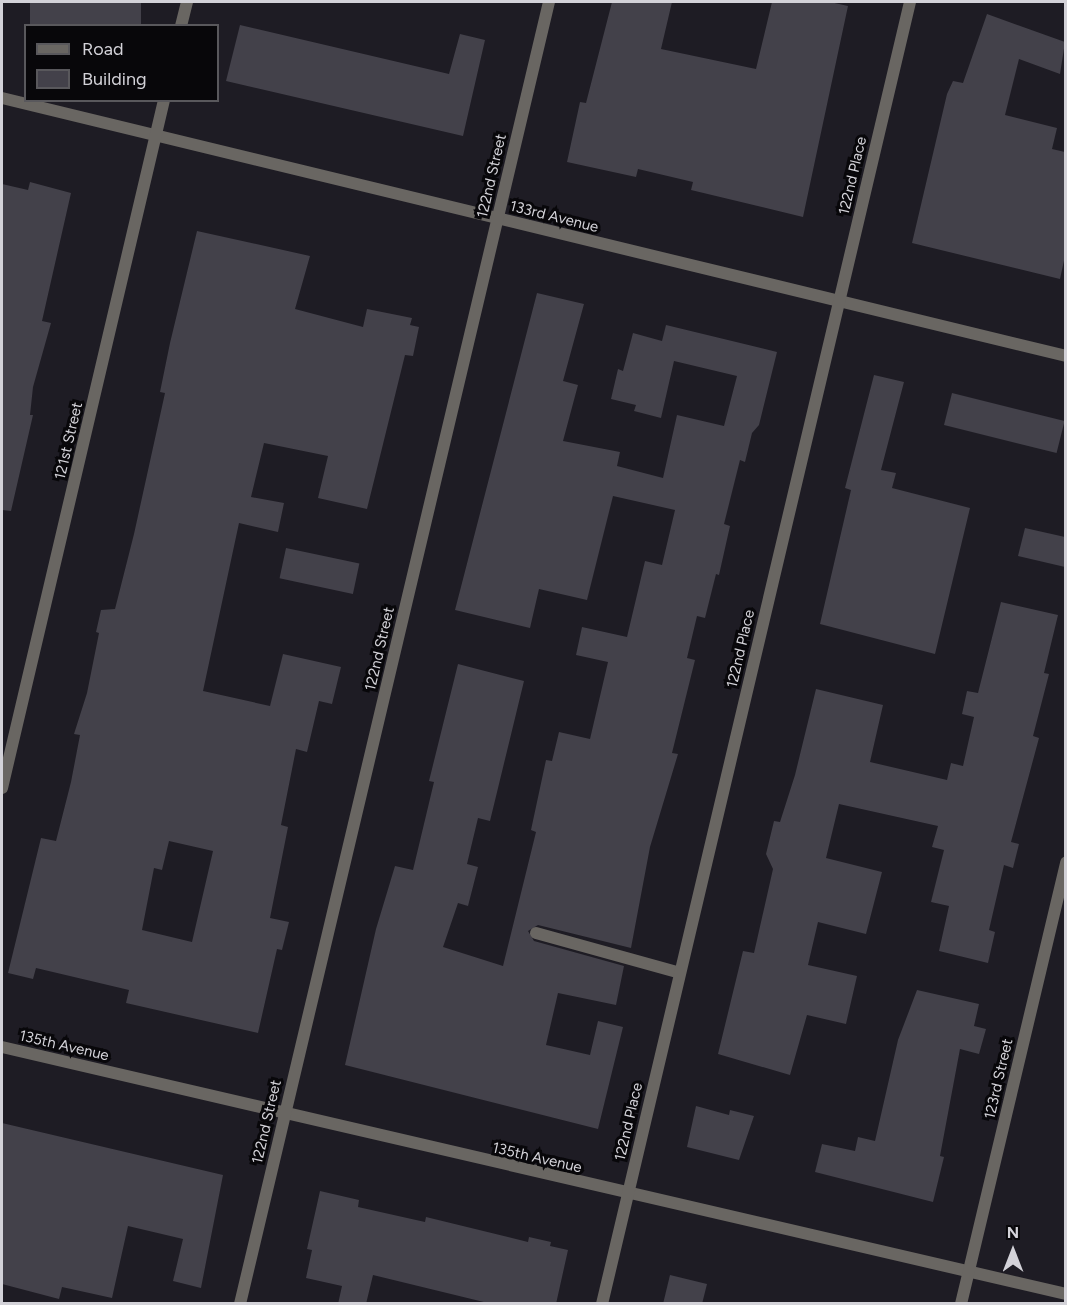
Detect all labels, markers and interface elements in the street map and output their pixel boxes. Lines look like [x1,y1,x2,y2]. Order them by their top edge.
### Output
legend [24,24,219,102]
text: Road [82,38,123,60]
text: Building [82,68,147,90]
street label: 122nd Street [474,132,510,220]
street label: 122nd Place [835,135,871,217]
street label: 133rd Avenue [508,197,600,237]
street label: 121st Street [51,400,87,482]
street label: 122nd Street [362,605,398,693]
street label: 122nd Place [723,608,759,690]
street label: 135th Avenue [17,1027,111,1065]
street label: 123rd Street [981,1037,1017,1121]
street label: 122nd Street [249,1078,285,1166]
street label: 122nd Place [611,1081,647,1163]
street label: 135th Avenue [490,1139,584,1177]
north arrow [983,1221,1043,1281]
text: N [1007,1223,1019,1242]

